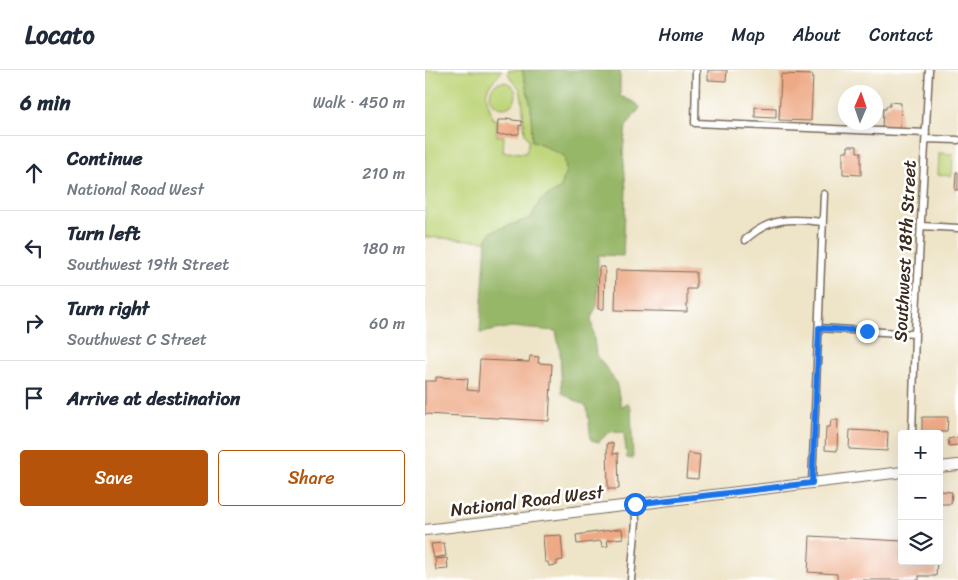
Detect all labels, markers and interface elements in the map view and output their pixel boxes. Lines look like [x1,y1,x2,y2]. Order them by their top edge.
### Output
text: Locato [25,14,95,56]
text: Home [659,19,704,51]
text: Map [732,19,765,51]
text: About [793,19,841,51]
text: Contact [869,19,933,51]
text: 6 min [20,84,71,122]
north arrow [838,85,883,130]
text: Walk · 450 m [313,88,405,117]
text: Continue [67,142,143,175]
icon: ahead [20,159,48,187]
text: 210 m [362,159,405,188]
street label: Southwest 18th Street [884,159,926,343]
text: National Road West [67,175,204,204]
text: Turn left [67,217,140,250]
icon: left [20,234,48,262]
text: 180 m [362,234,405,263]
text: Southwest 19th Street [67,250,229,279]
text: Turn right [67,292,149,325]
icon: right [20,309,48,337]
text: 60 m [369,309,405,338]
route end [856,320,879,343]
text: Southwest C Street [67,325,207,354]
text: Arrive at destination [67,382,240,415]
icon: arrive [20,384,48,412]
map controls [898,430,943,565]
button: + [898,430,943,475]
button: Save [20,450,208,506]
button: Share [218,450,405,506]
button: − [898,475,943,520]
street label: National Road West [449,476,606,526]
route start [624,493,647,516]
button: layers [898,520,943,565]

